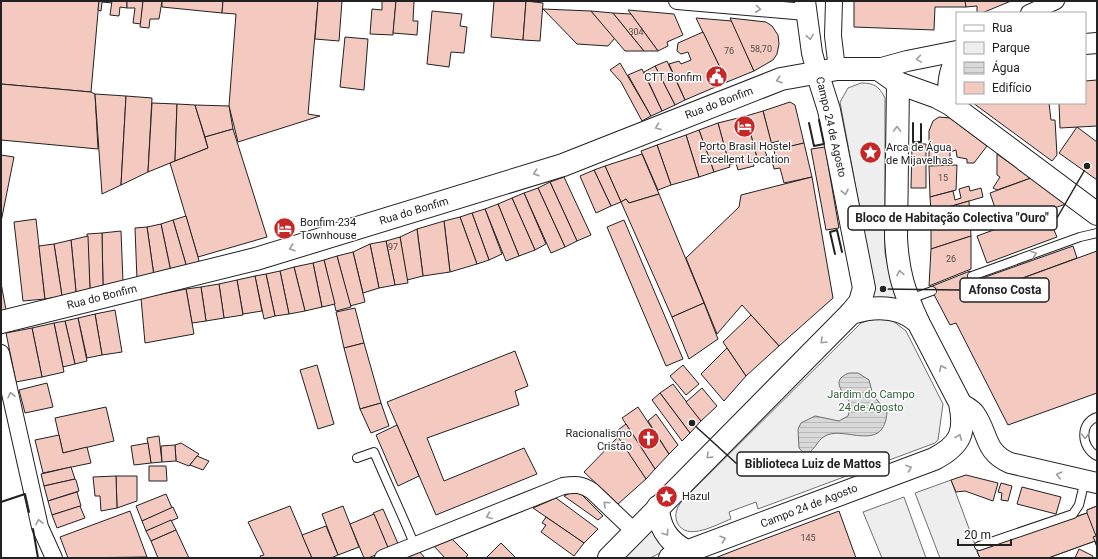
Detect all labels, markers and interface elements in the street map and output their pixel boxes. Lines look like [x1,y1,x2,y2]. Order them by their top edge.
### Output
one-way arrow [755,4,761,13]
legend [956,12,1086,104]
text: Rua [992,21,1013,35]
house number: 304 [628,27,644,37]
one-way arrow [805,34,814,40]
text: Parque [992,41,1030,55]
house number: 58,70 [750,44,772,54]
house number: 76 [724,46,734,56]
one-way arrow [916,54,922,63]
text: Água [992,60,1020,75]
public building icon: CTT Bonfim [704,64,730,90]
place label: CTT Bonfim [644,71,702,84]
one-way arrow [776,75,783,84]
street label: Campo 24 de Agosto [813,75,849,179]
text: Edifício [992,81,1032,95]
street label: Rua do Bonfim [683,84,755,122]
hotel icon: Porto Brasil Hostel Excellent Location [732,113,758,139]
one-way arrow [655,123,662,131]
one-way arrow [893,126,901,132]
place label: Porto Brasil Hostel Excellent Location [699,140,791,166]
place icon: Arca de Água de Mijavelhas [857,140,883,166]
place label: Arca de Água de Mijavelhas [886,141,953,167]
one-way arrow [533,168,540,177]
house number: 15 [938,173,948,183]
one-way arrow [841,189,849,195]
street label: Rua do Bonfim [378,194,450,228]
callout: Bloco de Habitação Colectiva "Ouro" [848,206,1057,230]
text: Bloco de Habitação Colectiva "Ouro" [855,211,1049,225]
hotel icon: Bonfim 234 Townhouse [272,215,298,241]
place label: Bonfim 234 Townhouse [300,216,357,242]
house number: 97 [388,242,398,252]
one-way arrow [288,243,295,252]
one-way arrow [1030,250,1037,259]
house number: 26 [946,254,956,264]
one-way arrow [896,270,904,276]
callout: Afonso Costa [960,278,1049,302]
street label: Rua do Bonfim [66,282,138,312]
text: Afonso Costa [968,283,1042,297]
one-way arrow [820,336,828,344]
one-way arrow [939,365,947,372]
park label: Jardim do Campo 24 de Agosto [827,388,915,414]
one-way arrow [7,392,15,398]
church icon: Racionalismo Cristão [635,426,661,452]
place label: Racionalismo Cristão [566,427,632,453]
one-way arrow [955,433,963,440]
one-way arrow [1081,433,1089,439]
one-way arrow [706,451,714,459]
callout: Biblioteca Luiz de Mattos [737,452,889,476]
text: Biblioteca Luiz de Mattos [745,457,881,471]
one-way arrow [906,464,913,473]
one-way arrow [1056,471,1062,479]
street label: Campo 24 de Agosto [759,481,859,531]
place icon: Hazul [654,483,680,509]
place label: Hazul [682,490,710,503]
one-way arrow [603,501,611,509]
one-way arrow [485,511,492,519]
one-way arrow [36,519,44,525]
scale bar [958,521,1011,547]
text: 20 m [964,528,991,542]
one-way arrow [661,529,668,536]
house number: 145 [800,533,816,543]
one-way arrow [719,535,726,543]

